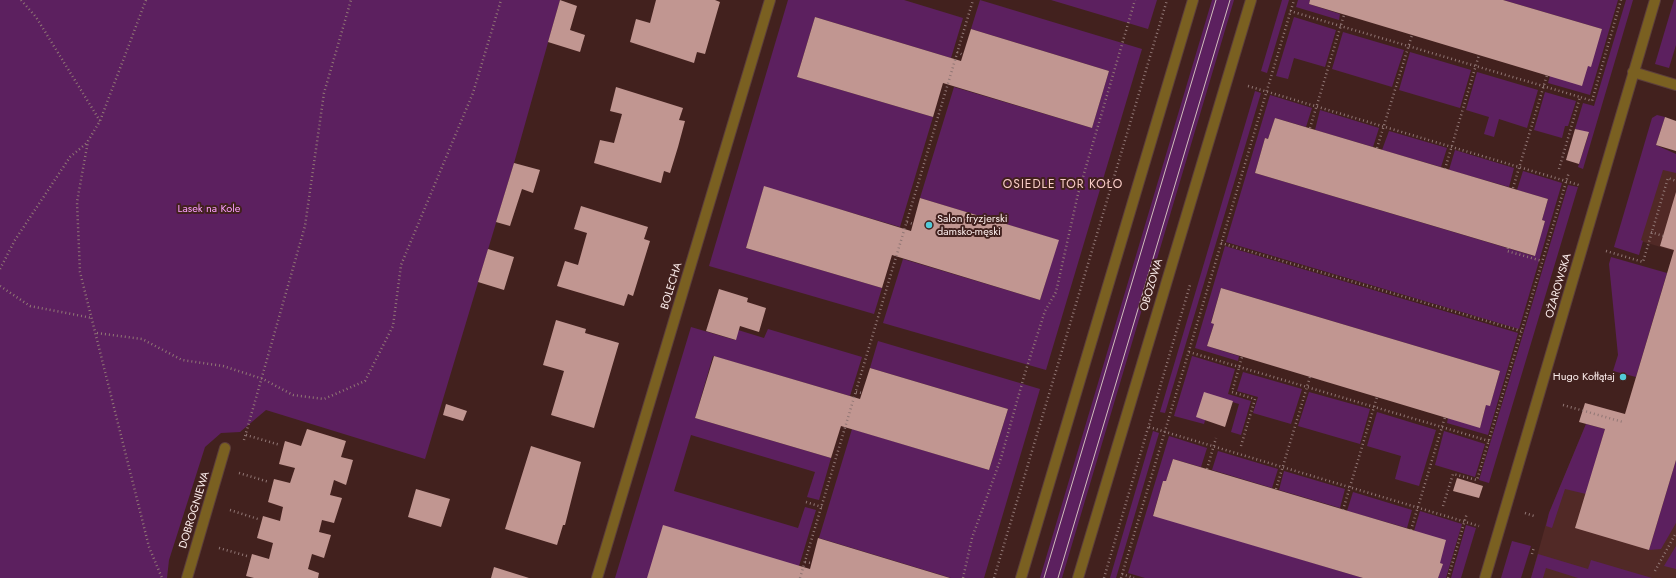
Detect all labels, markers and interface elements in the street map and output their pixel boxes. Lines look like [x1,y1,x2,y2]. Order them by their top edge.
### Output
district label: OSIEDLE TOR KOŁO [1003,178,1123,192]
park label: Lasek na Kole [178,202,240,216]
place label: Salon fryzjerski damsko-męski [937,212,1008,238]
marker: Salon fryzjerski damsko-męski [924,220,934,230]
street label: OŻAROWSKA [1543,252,1575,320]
street label: OBOZOWA [1138,257,1166,313]
street label: BOLECHA [659,261,685,311]
place label: Hugo Kołłątaj [1553,370,1615,384]
marker: Hugo Kołłątaj [1618,372,1628,382]
street label: DOBROGNIEWA [177,470,213,550]

